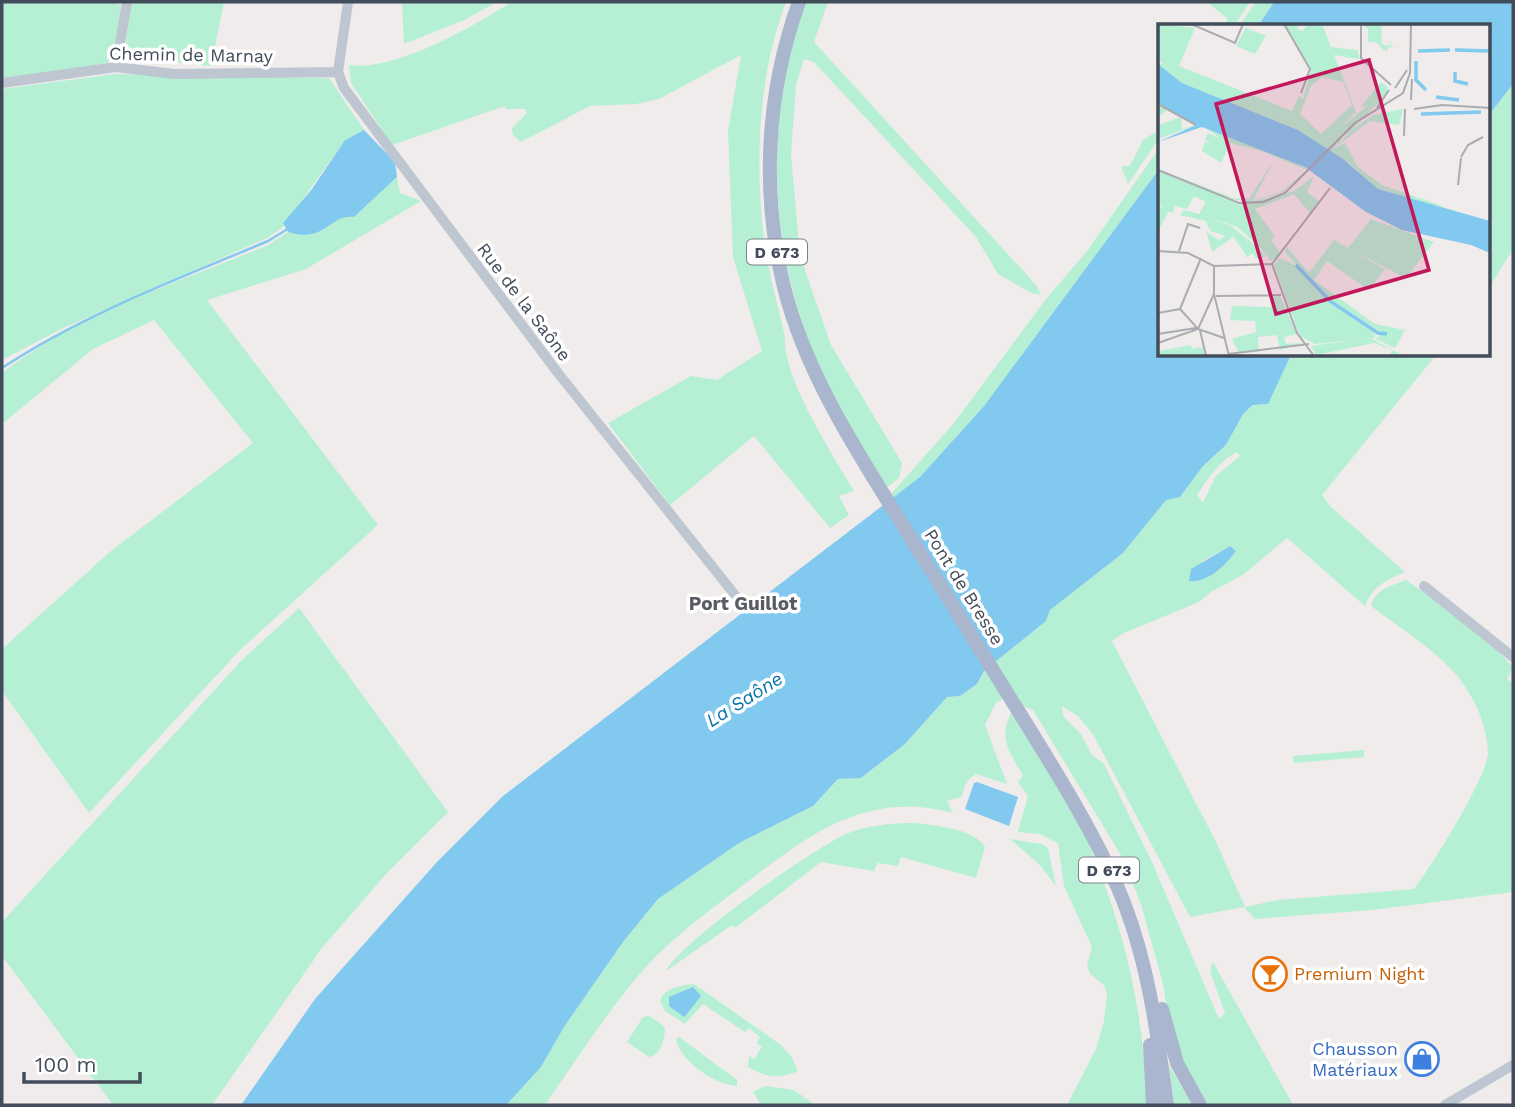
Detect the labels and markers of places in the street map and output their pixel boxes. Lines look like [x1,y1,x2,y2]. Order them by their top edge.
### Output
bar icon: Premium Night [1251,955,1289,993]
place label: Premium Night [1294,963,1425,984]
place label: Chausson Matériaux [1312,1038,1398,1080]
shop icon: Chausson Matériaux [1403,1040,1441,1078]

